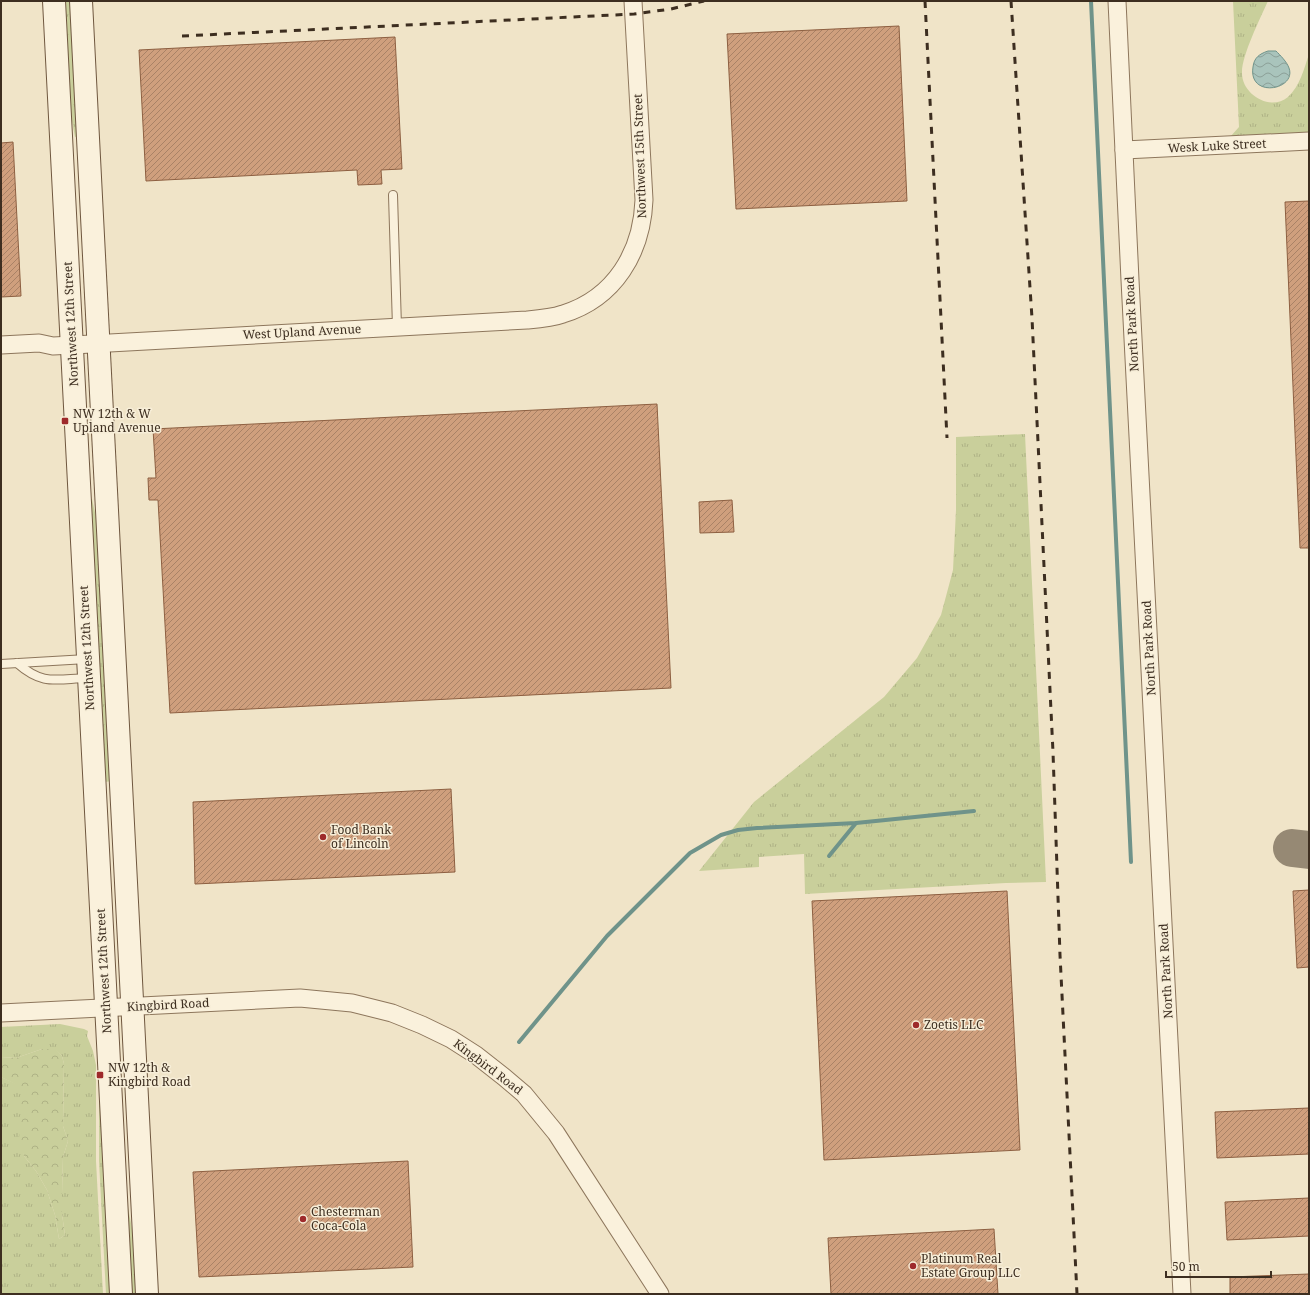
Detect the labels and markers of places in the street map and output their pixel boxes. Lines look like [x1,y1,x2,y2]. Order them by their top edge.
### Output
place label: NW 12th & W Upland Avenue [73,405,161,436]
marker: NW 12th & W Upland Avenue [60,416,70,426]
place label: Food Bank of Lincoln [331,821,392,852]
marker: Food Bank of Lincoln [318,832,328,842]
place label: Zoetis LLC [924,1016,983,1033]
marker: Zoetis LLC [911,1020,921,1030]
place label: NW 12th & Kingbird Road [108,1059,191,1090]
marker: NW 12th & Kingbird Road [95,1070,105,1080]
place label: Chesterman Coca-Cola [311,1203,380,1234]
marker: Chesterman Coca-Cola [298,1214,308,1224]
place label: Platinum Real Estate Group LLC [921,1250,1020,1281]
marker: Platinum Real Estate Group LLC [908,1261,918,1271]

